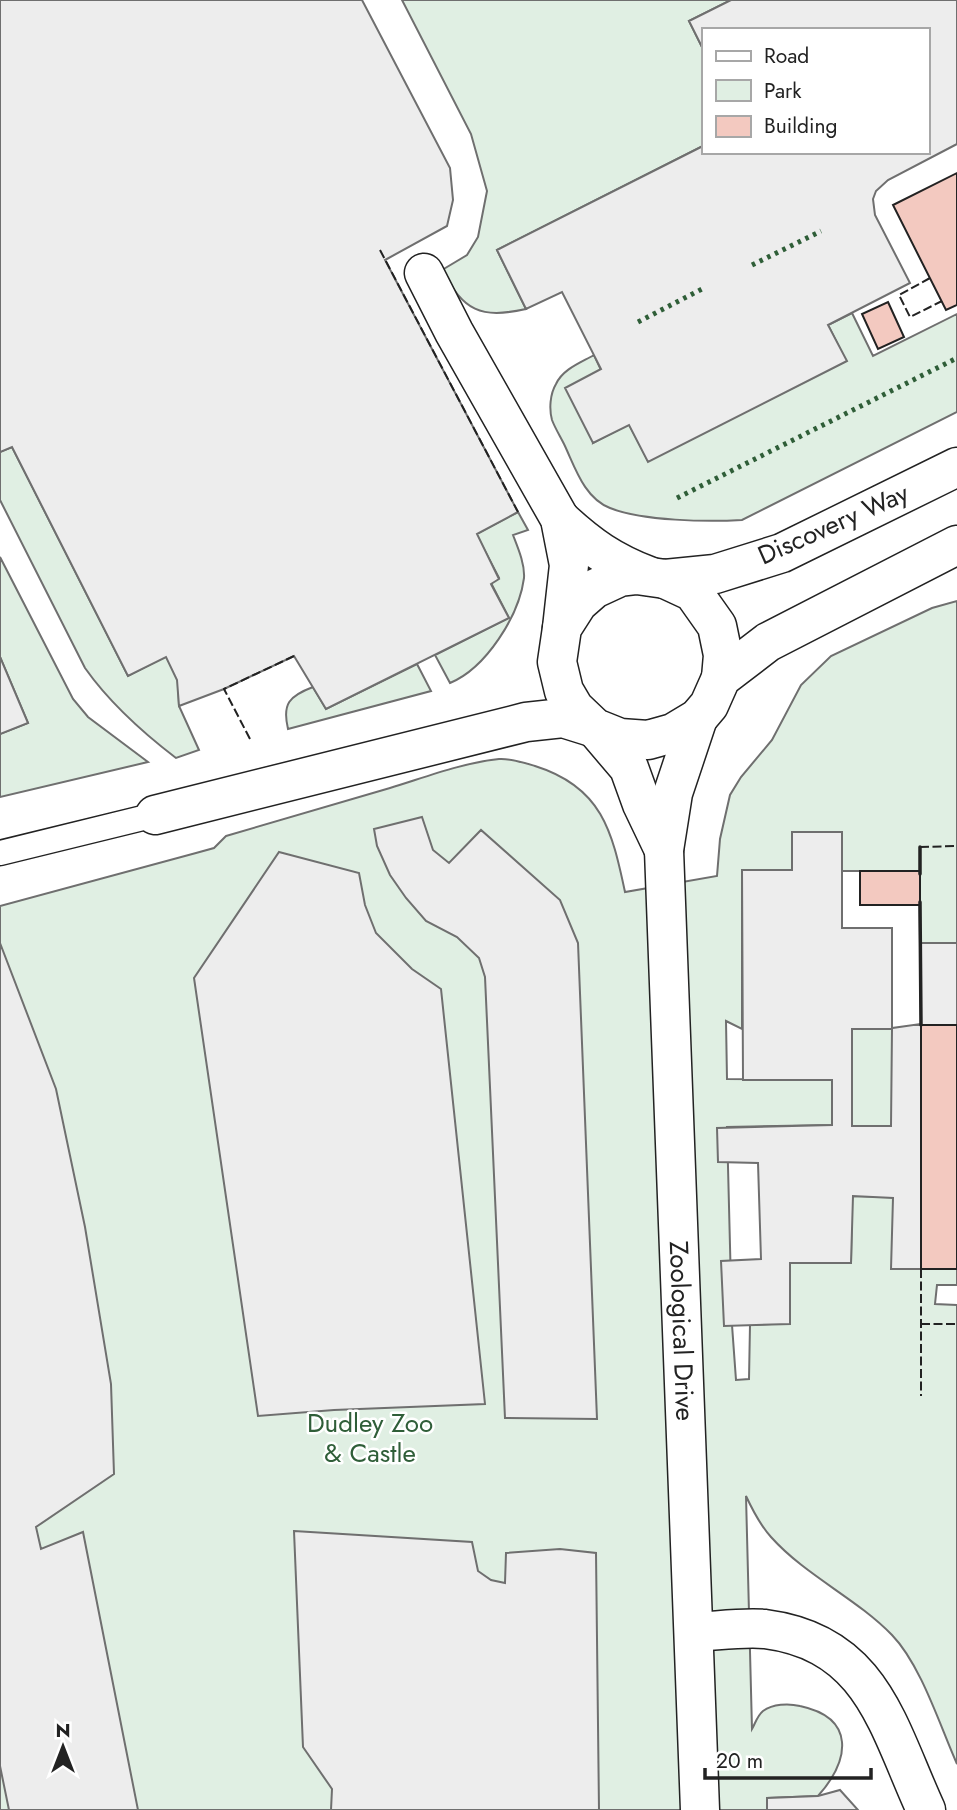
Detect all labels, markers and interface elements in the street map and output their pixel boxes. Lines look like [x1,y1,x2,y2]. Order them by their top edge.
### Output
legend [702,28,929,154]
text: Road [764,41,809,71]
text: Park [764,76,802,106]
text: Building [764,111,837,141]
street label: Discovery Way [752,474,915,574]
street label: Zoological Drive [660,1240,704,1422]
park label: Dudley Zoo & Castle [307,1404,433,1472]
north arrow [28,1712,98,1782]
text: N [55,1717,71,1744]
scale bar [705,1736,871,1780]
text: 20 m [716,1746,763,1776]

